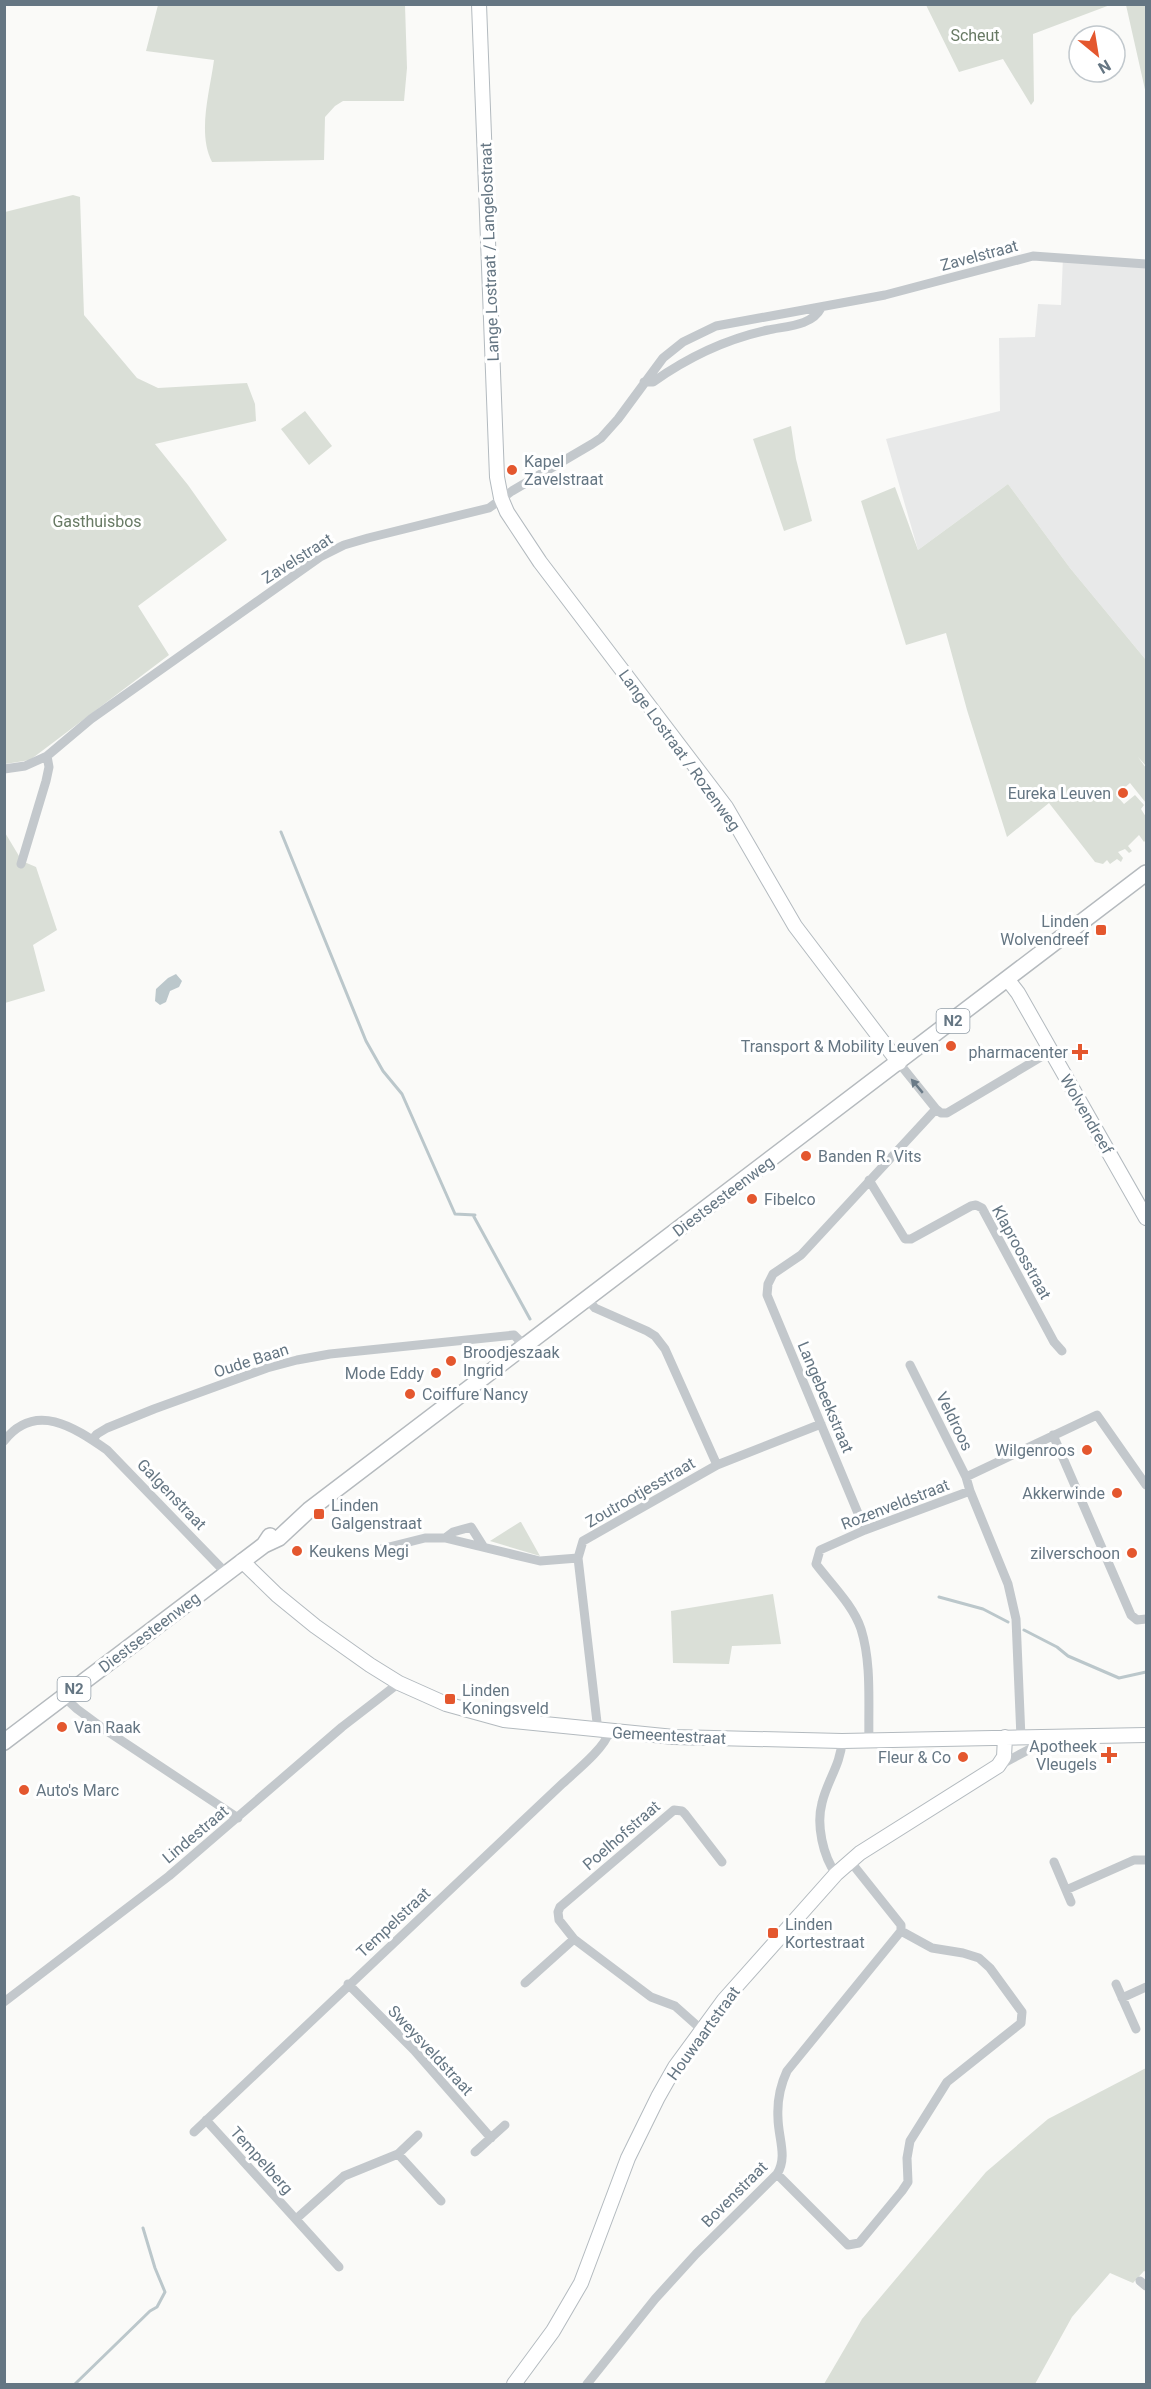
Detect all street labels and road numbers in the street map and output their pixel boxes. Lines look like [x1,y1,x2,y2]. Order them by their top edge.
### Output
street label: Lange Lostraat / Langelostraat [476,142,503,362]
street label: Zavelstraat [938,236,1020,275]
street label: Zavelstraat [259,529,336,588]
street label: Lange Lostraat / Rozenweg [615,666,744,835]
road number: N2 [936,1009,970,1033]
street label: Wolvendreef [1056,1071,1117,1158]
street label: Diestsesteenweg [669,1152,778,1241]
street label: Klaproosstraat [988,1202,1055,1303]
street label: Oude Baan [211,1339,291,1381]
street label: Langebeekstraat [794,1339,858,1456]
street label: Veldroos [932,1389,977,1454]
street label: Zoutrootjesstraat [582,1453,698,1531]
street label: Galgenstraat [133,1455,210,1534]
street label: Rozenveldstraat [838,1475,952,1534]
street label: Diestsesteenweg [95,1588,204,1677]
road number: N2 [58,1677,90,1701]
street label: Gemeentestraat [611,1723,726,1748]
street label: Poelhofstraat [579,1797,664,1874]
street label: Lindestraat [159,1801,232,1867]
street label: Tempelstraat [353,1883,434,1961]
street label: Houwaartstraat [663,1983,744,2084]
street label: Sweysveldstraat [384,2001,477,2099]
street label: Tempelberg [226,2123,297,2198]
street label: Bovenstraat [698,2158,771,2231]

